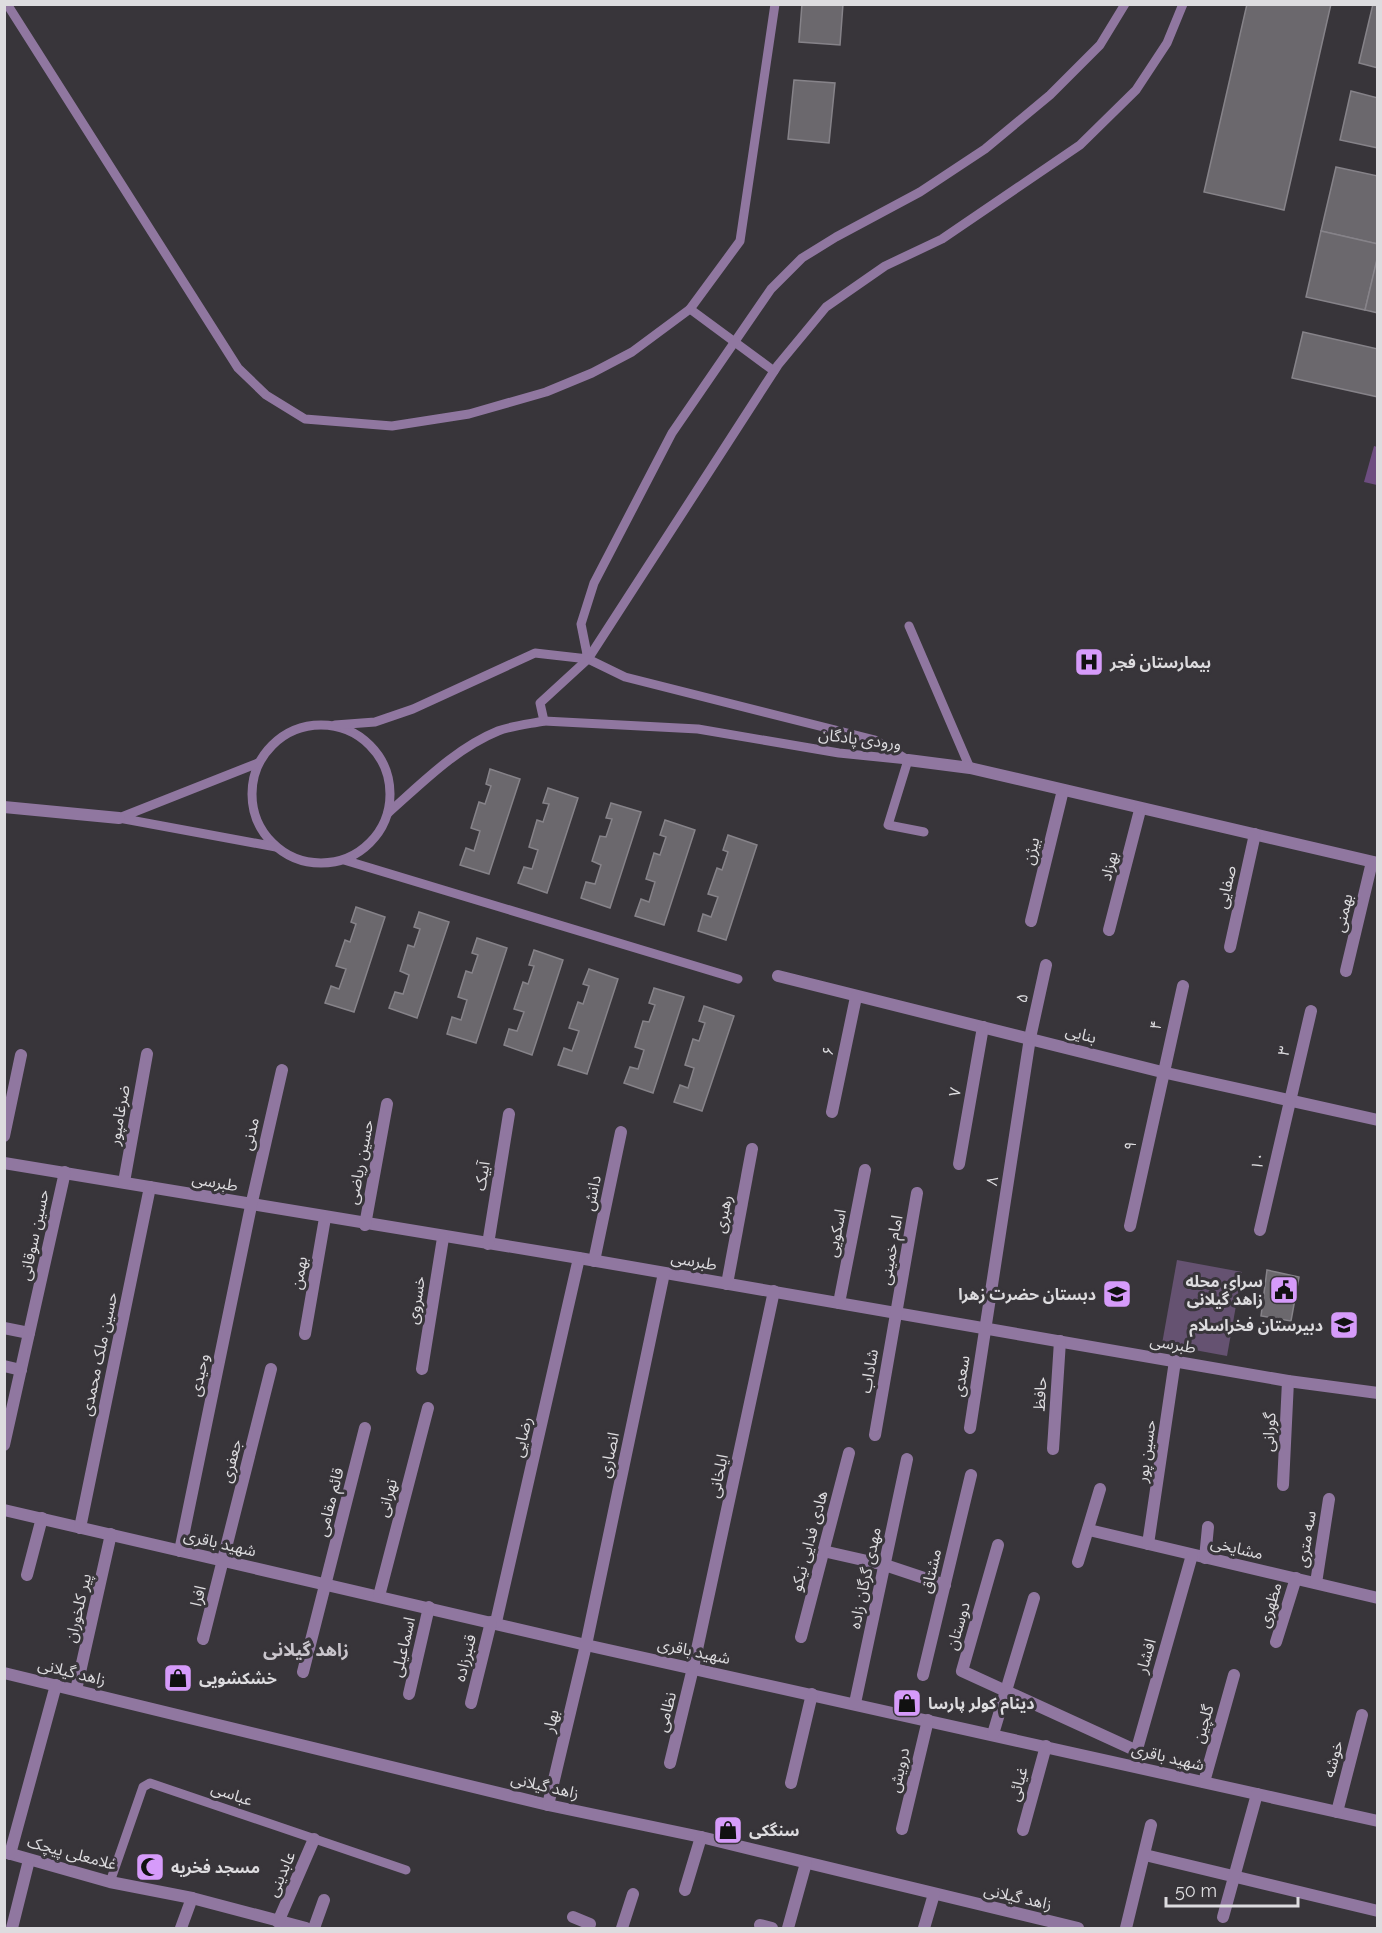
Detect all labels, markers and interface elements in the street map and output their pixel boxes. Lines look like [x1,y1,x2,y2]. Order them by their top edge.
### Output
hospital icon: بیمارستان فجر [1073,646,1105,678]
place label: بیمارستان فجر [1109,653,1211,672]
street label: ورودی پادگان [817,724,903,755]
street label: بیژن [1019,835,1043,867]
street label: بهزاد [1096,849,1122,883]
street label: صفایی [1212,864,1240,910]
street label: بهمنی [1329,892,1357,934]
street label: ۵ [1012,991,1032,1005]
street label: ۴ [1146,1018,1166,1032]
street label: بنایی [1064,1021,1098,1047]
street label: ۳ [1274,1044,1294,1058]
street label: ۶ [818,1045,838,1057]
street label: ضرغامپور [104,1083,135,1148]
street label: ۷ [945,1086,965,1098]
street label: مدنی [237,1116,263,1152]
street label: حسین ریاضی [342,1118,378,1206]
street label: ۹ [1120,1140,1140,1152]
street label: ۱۰ [1247,1150,1269,1172]
street label: آبیک [470,1159,494,1192]
street label: طبرسی [190,1169,240,1195]
street label: دانش [579,1173,605,1213]
street label: ۸ [982,1175,1002,1187]
street label: حسین سوقانی [15,1188,53,1282]
street label: رهبری [710,1193,736,1235]
street label: اسکویی [822,1207,850,1259]
street label: امام خمینی [876,1214,909,1287]
street label: طبرسی [669,1248,719,1274]
street label: بهمن [287,1255,311,1291]
place label: سرای محله زاهد گیلانی [1185,1272,1263,1309]
street label: خسروی [403,1274,429,1326]
public building icon: سرای محله زاهد گیلانی [1268,1274,1300,1306]
school or university icon: دبستان حضرت زهرا [1101,1278,1133,1310]
place label: دبستان حضرت زهرا [958,1285,1096,1304]
street label: حسین ملک محمدی [77,1290,121,1418]
school or university icon: دبیرستان فخراسلام [1328,1309,1360,1341]
place label: دبیرستان فخراسلام [1189,1316,1323,1337]
street label: طبرسی [1148,1331,1198,1357]
street label: شاداب [856,1347,882,1395]
street label: وحیدی [185,1352,213,1398]
street label: سعدی [948,1354,974,1398]
street label: حافظ [1030,1376,1050,1412]
street label: گورانی [1258,1411,1280,1452]
street label: رضایی [508,1415,536,1459]
street label: حسین پور [1132,1418,1161,1485]
street label: انصاری [595,1431,623,1479]
street label: جعفری [216,1437,246,1485]
street label: ایلخانی [704,1452,732,1500]
street label: قائم مقامی [312,1466,351,1539]
street label: تهرانی [373,1477,401,1519]
street label: هادی فدایی نیکو [786,1488,832,1594]
street label: سه متری [1292,1509,1320,1569]
street label: شهید باقری [182,1525,258,1561]
street label: مهدی گرگان زاده [845,1526,885,1630]
street label: مشایخی [1209,1533,1265,1563]
street label: مشتاق [917,1547,945,1595]
street label: پیر کلخوران [61,1571,96,1645]
street label: مظهری [1254,1580,1286,1630]
street label: افرا [186,1584,210,1608]
street label: دوستان [942,1600,974,1652]
street label: اسماعیلی [387,1615,419,1679]
street label: قنبرزاده [450,1632,480,1684]
street label: شهید باقری [656,1634,732,1668]
street label: افشار [1132,1637,1160,1676]
district label: زاهد گیلانی [263,1639,349,1661]
street label: زاهد گیلانی [36,1654,108,1690]
shop icon: خشکشویی [162,1662,194,1694]
place label: خشکشویی [199,1669,277,1688]
shop icon: دینام کولر پارسا [891,1687,923,1719]
street label: نظامی [652,1690,680,1734]
place label: دینام کولر پارسا [928,1694,1034,1715]
street label: گلچین [1188,1702,1219,1746]
street label: بهار [539,1708,563,1735]
street label: شهید باقری [1130,1739,1206,1775]
street label: خوشه [1319,1739,1347,1779]
street label: درویش [885,1746,913,1794]
street label: غیائی [1004,1765,1032,1803]
street label: زاهد گیلانی [509,1769,581,1803]
street label: عباسی [209,1778,255,1810]
shop icon: سنگکی [712,1814,744,1846]
place label: سنگکی [749,1821,799,1840]
street label: غلامعلی پیچک [25,1832,119,1875]
street label: عابدینی [263,1848,299,1900]
mosque icon: مسجد فخریه [134,1851,166,1883]
place label: مسجد فخریه [171,1858,260,1877]
scale bar [1166,1870,1298,1908]
street label: زاهد گیلانی [982,1880,1054,1914]
text: 50 m [1175,1880,1217,1901]

